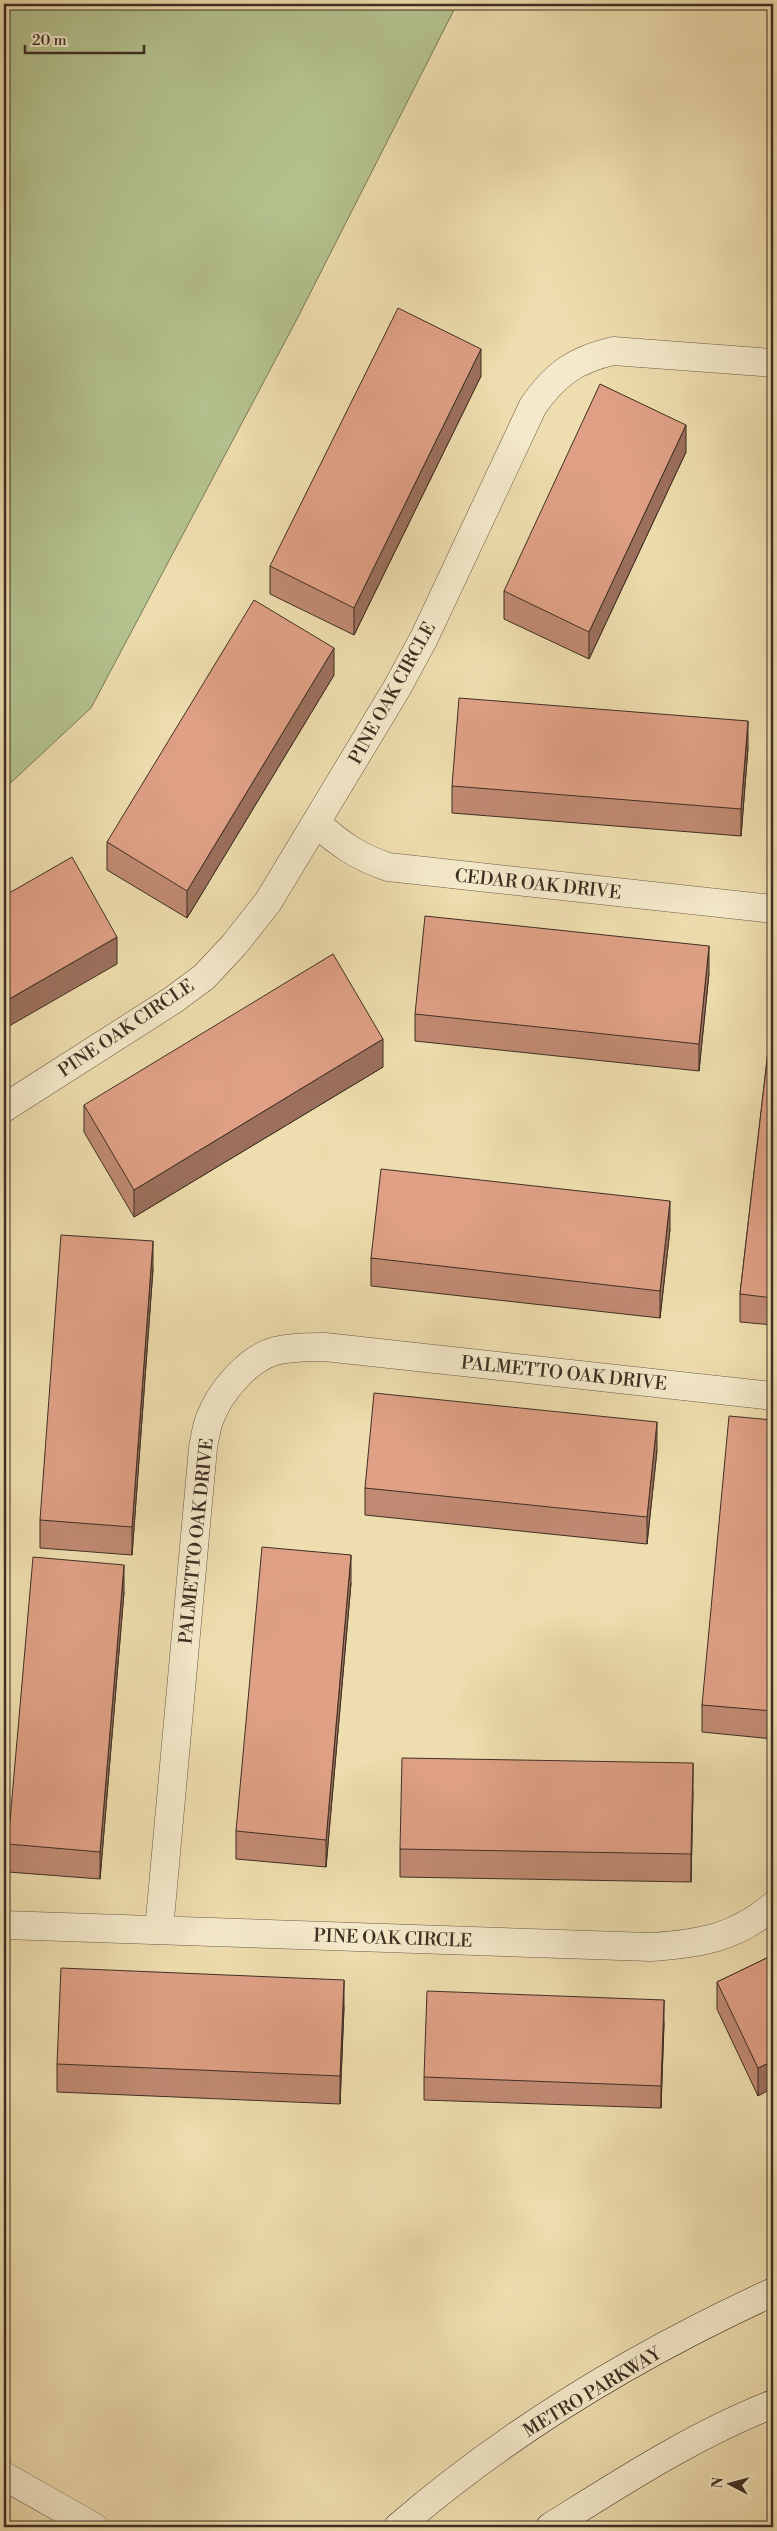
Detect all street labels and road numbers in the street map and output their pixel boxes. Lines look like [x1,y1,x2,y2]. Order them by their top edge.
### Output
street label: PINE OAK CIRCLE [344,618,441,768]
street label: CEDAR OAK DRIVE [454,864,622,905]
street label: PINE OAK CIRCLE [54,974,199,1082]
street label: PALMETTO OAK DRIVE [460,1351,668,1396]
street label: PALMETTO OAK DRIVE [174,1437,219,1645]
street label: PINE OAK CIRCLE [313,1924,473,1953]
street label: METRO PARKWAY [519,2342,666,2443]

